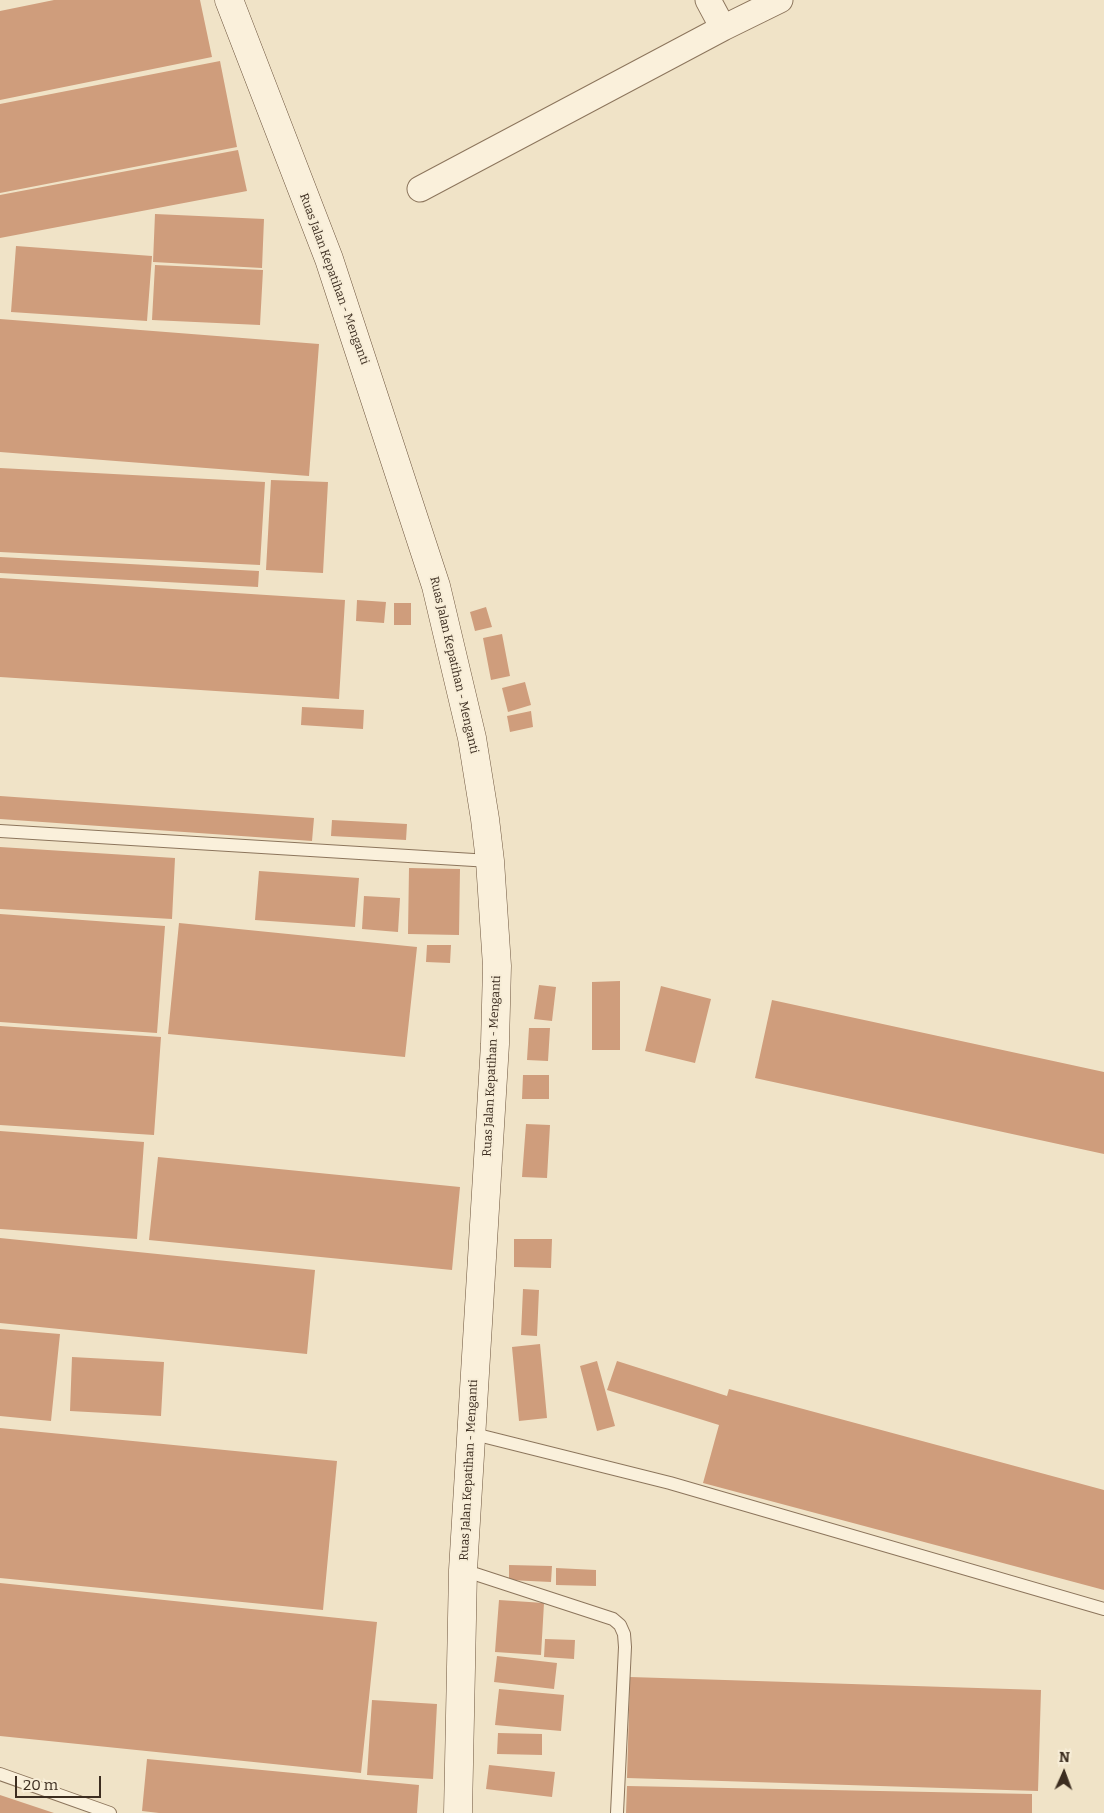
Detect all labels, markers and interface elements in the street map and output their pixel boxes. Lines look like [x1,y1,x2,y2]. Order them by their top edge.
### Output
street label: Ruas Jalan Kepatihan - Menganti [296,191,372,367]
street label: Ruas Jalan Kepatihan - Menganti [427,575,481,755]
street label: Ruas Jalan Kepatihan - Menganti [480,975,504,1157]
street label: Ruas Jalan Kepatihan - Menganti [457,1379,481,1561]
north arrow [1039,1748,1089,1798]
text: N [1059,1749,1070,1766]
scale bar [18,1766,104,1798]
text: 20 m [23,1776,58,1794]

